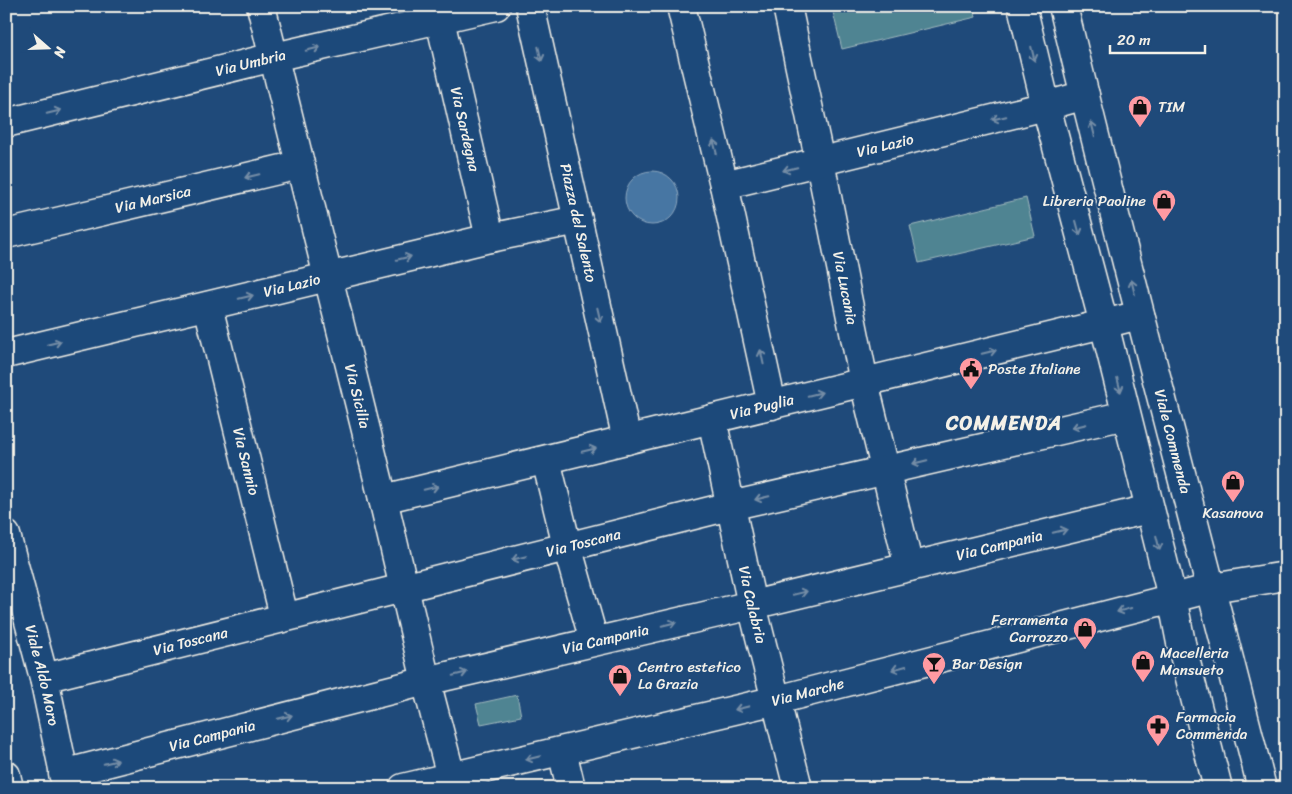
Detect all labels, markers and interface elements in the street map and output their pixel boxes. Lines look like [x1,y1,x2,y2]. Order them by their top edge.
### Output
north arrow [22,22,72,72]
scale bar [1110,22,1204,54]
text: 20 m [1117,27,1151,53]
street label: Via Umbria [213,42,289,84]
text: N [46,43,73,61]
one-way arrow [305,43,321,53]
one-way arrow [536,45,545,61]
one-way arrow [1029,45,1038,61]
street label: Via Sardegna [443,84,487,175]
shop icon: TIM [1127,94,1153,128]
place label: TIM [1158,94,1185,120]
one-way arrow [45,107,61,116]
one-way arrow [991,114,1007,123]
one-way arrow [1088,121,1097,137]
street label: Via Lazio [854,126,917,165]
one-way arrow [710,140,719,156]
street label: Piazza del Salento [553,161,604,285]
one-way arrow [782,165,798,174]
one-way arrow [244,172,260,181]
street label: Via Marsica [112,178,194,221]
place label: Libreria Paoline [1043,188,1146,214]
shop icon: Libreria Paoline [1151,188,1177,222]
one-way arrow [1074,219,1084,235]
street label: Via Lucania [825,249,865,327]
one-way arrow [395,253,411,262]
street label: Via Lazio [261,266,323,305]
one-way arrow [1128,279,1137,295]
one-way arrow [237,292,253,301]
one-way arrow [595,306,604,322]
one-way arrow [45,338,61,347]
one-way arrow [981,347,997,356]
one-way arrow [757,349,766,365]
public building icon: Poste Italiane [958,356,984,390]
place label: Poste Italiane [988,356,1081,382]
street label: Via Sicilia [337,361,378,432]
one-way arrow [1115,377,1124,393]
street label: Via Puglia [727,386,797,427]
street label: Viale Commenda [1147,386,1199,497]
one-way arrow [806,389,822,398]
district label: COMMENDA [945,406,1062,441]
one-way arrow [1071,422,1087,431]
street label: Via Sannio [225,425,267,499]
one-way arrow [580,444,596,454]
one-way arrow [913,458,929,467]
shop icon: Kasanova [1220,469,1246,503]
one-way arrow [422,483,438,492]
one-way arrow [754,494,770,503]
place label: Kasanova [1202,500,1264,526]
street label: Via Toscana [543,521,624,565]
street label: Via Campania [953,522,1046,568]
one-way arrow [1051,526,1067,535]
one-way arrow [1154,535,1163,551]
one-way arrow [511,554,527,563]
street label: Via Calabria [731,563,774,647]
one-way arrow [791,588,807,597]
one-way arrow [1117,605,1133,615]
place label: Ferramenta Carrozzo [991,607,1069,650]
street label: Via Campania [560,616,652,662]
shop icon: Ferramenta Carrozzo [1072,616,1098,650]
street label: Via Toscana [150,619,231,663]
one-way arrow [660,619,676,628]
street label: Viale Aldo Moro [17,622,67,729]
place label: Macelleria Mansueto [1160,640,1229,683]
shop icon: Macelleria Mansueto [1130,649,1156,683]
bar icon: Bar Design [921,651,947,685]
place label: Bar Design [952,651,1022,677]
place label: Centro estetico La Grazia [638,654,741,697]
shop icon: Centro estetico La Grazia [607,663,633,697]
one-way arrow [892,664,908,673]
one-way arrow [451,669,467,678]
street label: Via Marche [769,670,847,714]
one-way arrow [734,704,750,713]
place label: Farmacia Commenda [1176,704,1248,747]
street label: Via Campania [166,712,259,759]
one-way arrow [276,712,292,721]
pharmacy icon: Farmacia Commenda [1145,713,1171,747]
one-way arrow [525,754,541,763]
one-way arrow [102,757,118,766]

